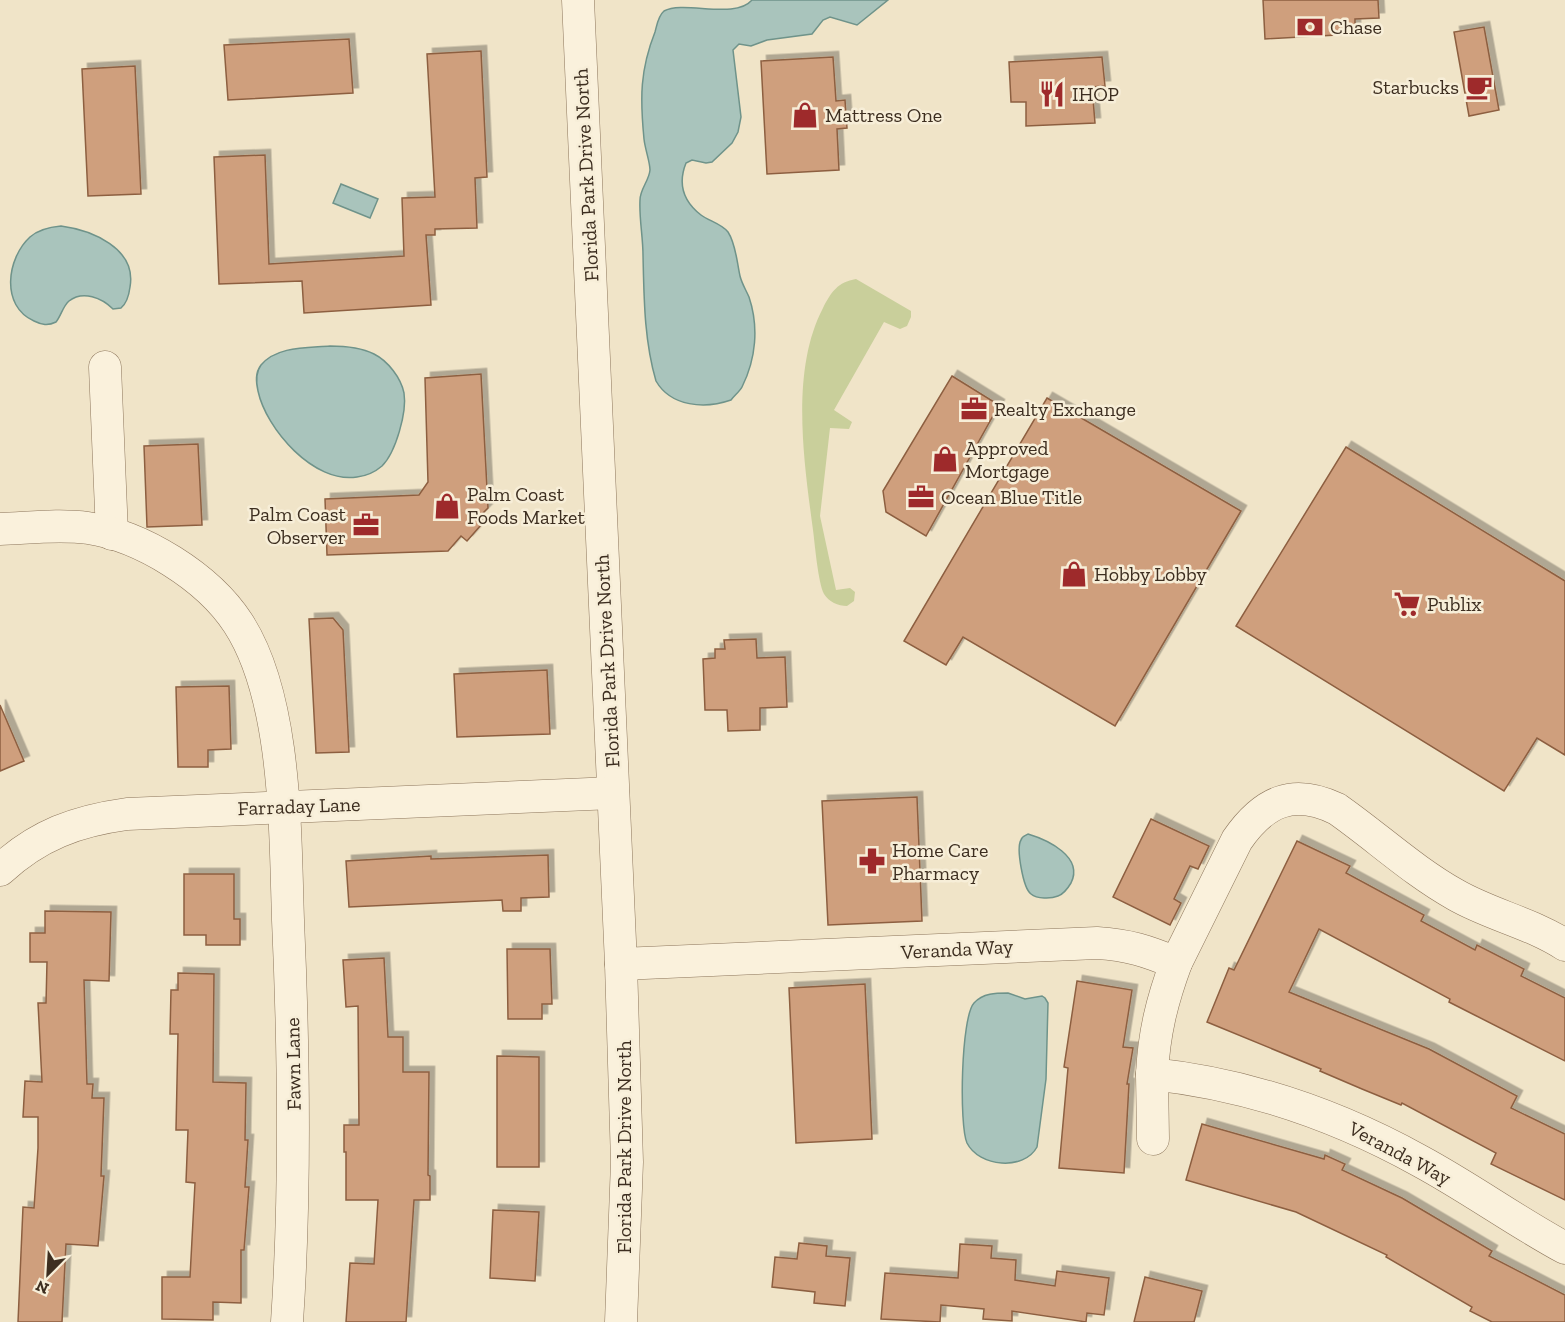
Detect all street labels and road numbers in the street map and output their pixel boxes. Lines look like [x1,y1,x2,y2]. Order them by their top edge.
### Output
street label: Florida Park Drive North [568,67,604,282]
street label: Florida Park Drive North [589,553,625,768]
street label: Farraday Lane [237,792,361,820]
street label: Veranda Way [899,934,1014,964]
street label: Fawn Lane [280,1017,306,1111]
street label: Florida Park Drive North [612,1040,636,1254]
street label: Veranda Way [1344,1116,1456,1190]

